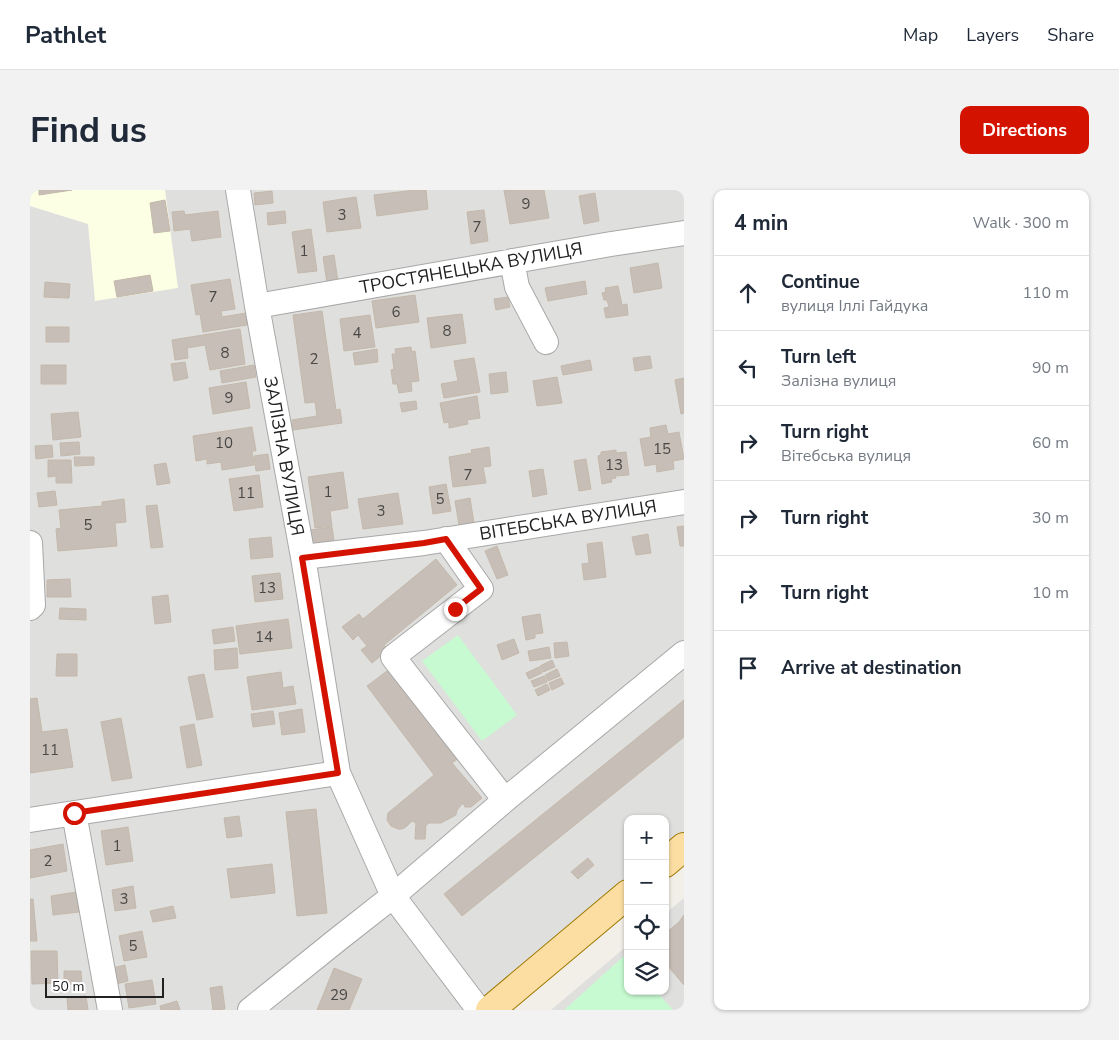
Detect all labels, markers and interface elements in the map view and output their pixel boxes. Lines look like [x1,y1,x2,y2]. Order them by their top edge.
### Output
text: Pathlet [25,19,106,51]
text: Map [903,23,938,47]
text: Layers [966,23,1019,47]
text: Share [1047,23,1094,47]
button: Directions [960,106,1089,154]
text: Find us [30,107,147,154]
house number: 9 [521,194,531,214]
house number: 3 [337,205,347,225]
text: 4 min [734,209,788,237]
text: Walk · 300 m [973,212,1069,234]
house number: 7 [472,217,482,237]
street label: ТРОСТЯНЕЦЬКА ВУЛИЦЯ [358,237,584,299]
house number: 1 [299,241,309,261]
text: Continue [781,269,860,295]
icon: ahead [734,279,762,307]
text: 110 m [1022,282,1069,304]
house number: 7 [208,287,218,307]
text: вулиця Іллі Гайдука [781,295,928,317]
house number: 6 [391,302,401,322]
house number: 8 [442,321,452,341]
house number: 4 [352,323,362,343]
house number: 8 [220,343,230,363]
text: Turn left [781,344,856,370]
house number: 2 [309,349,319,369]
icon: left [734,354,762,382]
text: 90 m [1032,357,1069,379]
text: Залізна вулиця [781,370,896,392]
street label: ЗАЛІЗНА ВУЛИЦЯ [258,374,310,538]
house number: 9 [224,388,234,408]
text: Turn right [781,419,868,445]
icon: right [734,429,762,457]
text: 60 m [1032,432,1069,454]
house number: 10 [215,433,233,453]
house number: 15 [653,439,671,459]
text: Вітебська вулиця [781,445,911,467]
house number: 13 [605,455,623,475]
house number: 7 [463,465,473,485]
house number: 1 [323,482,333,502]
house number: 11 [237,483,255,503]
house number: 5 [435,489,445,509]
street label: ВІТЕБСЬКА ВУЛИЦЯ [478,494,658,546]
house number: 3 [376,501,386,521]
icon: right [734,504,762,532]
text: Turn right [781,505,868,531]
text: 30 m [1032,507,1069,529]
house number: 5 [83,515,93,535]
house number: 13 [258,578,276,598]
icon: right [734,579,762,607]
text: Turn right [781,580,868,606]
text: 10 m [1032,582,1069,604]
route end [444,598,467,621]
house number: 14 [255,627,273,647]
icon: arrive [734,654,762,682]
text: Arrive at destination [781,655,962,681]
house number: 11 [41,740,59,760]
route start [63,802,86,825]
map controls [624,815,669,995]
button: + [624,815,669,860]
house number: 1 [112,836,122,856]
house number: 2 [43,851,53,871]
button: − [624,860,669,905]
house number: 3 [119,889,129,909]
button: locate [624,905,669,950]
house number: 5 [128,936,138,956]
button: layers [624,950,669,995]
scale bar [45,975,164,998]
text: 50 m [52,977,84,996]
house number: 29 [330,985,348,1005]

